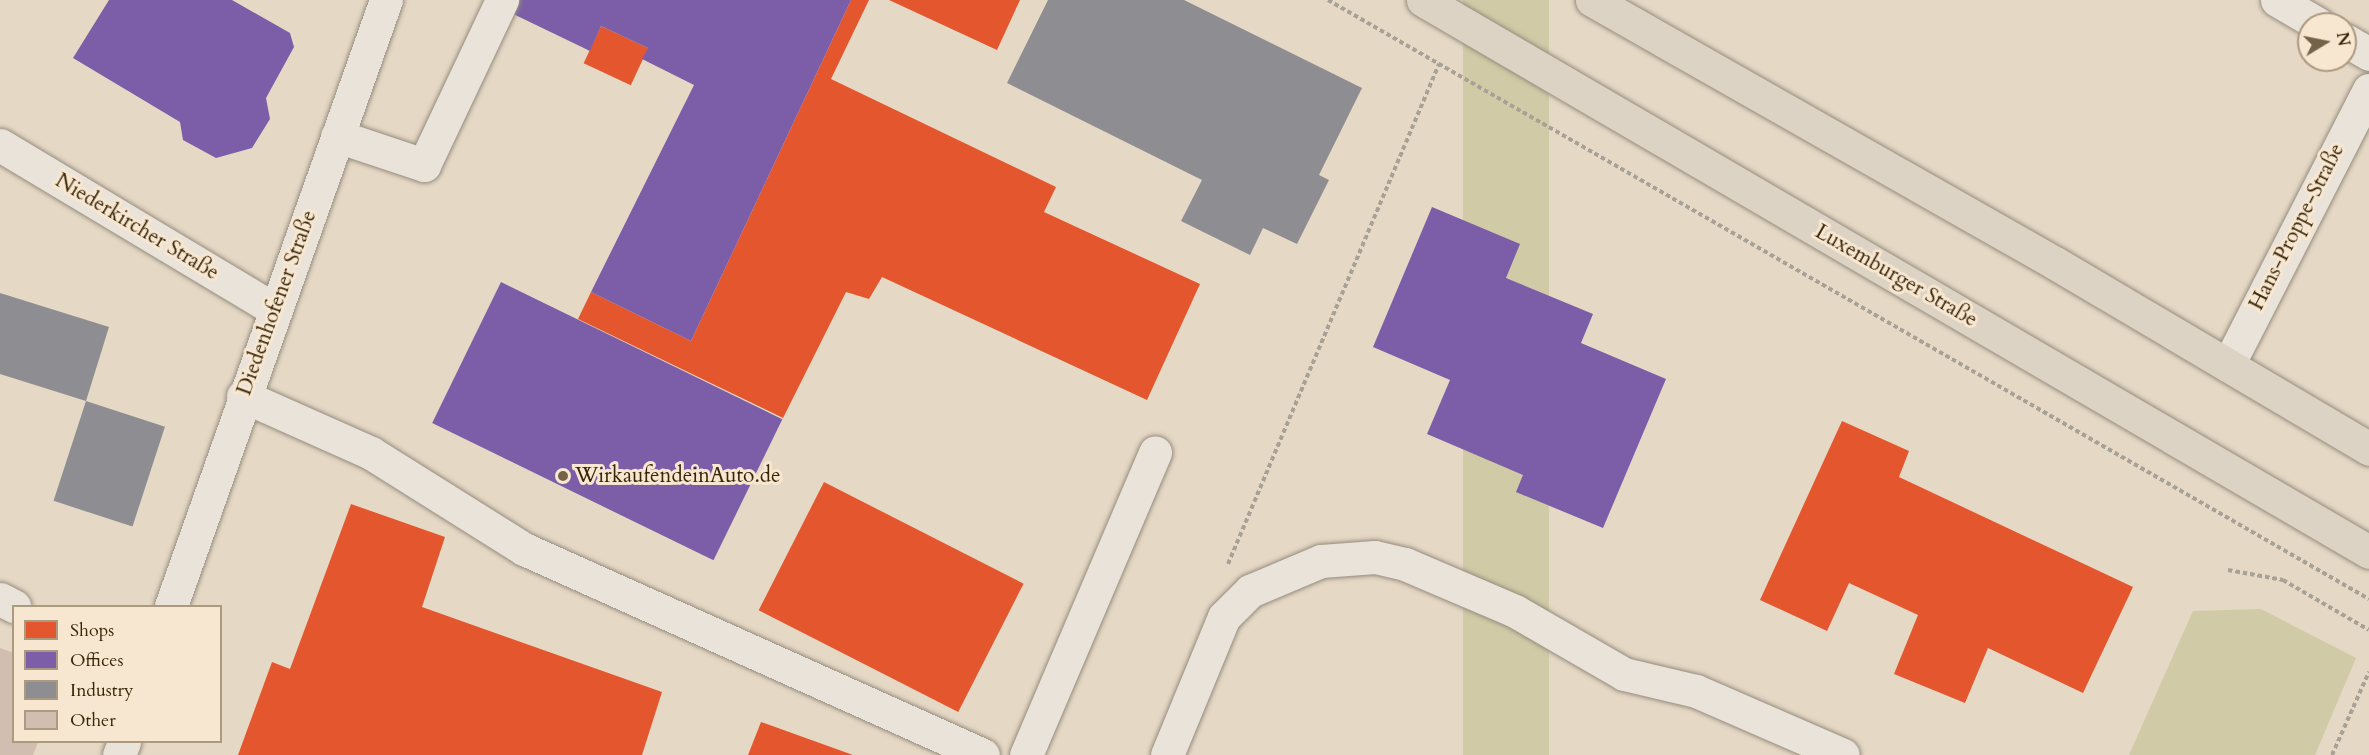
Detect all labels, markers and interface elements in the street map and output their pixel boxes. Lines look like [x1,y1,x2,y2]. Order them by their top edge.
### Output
north arrow [2297,12,2357,72]
text: N [2331,30,2355,48]
street label: Hans-Proppe-Straße [2244,140,2350,314]
street label: Niederkircher Straße [51,168,223,286]
street label: Diedenhofener Straße [232,207,322,399]
street label: Luxemburger Straße [1810,219,1982,333]
place label: WirkaufendeinAuto.de [575,463,781,489]
marker: WirkaufendeinAuto.de [556,469,570,483]
legend [12,605,222,743]
text: Shops [70,618,114,643]
text: Offices [70,648,124,673]
text: Industry [70,678,134,703]
text: Other [70,708,116,733]

